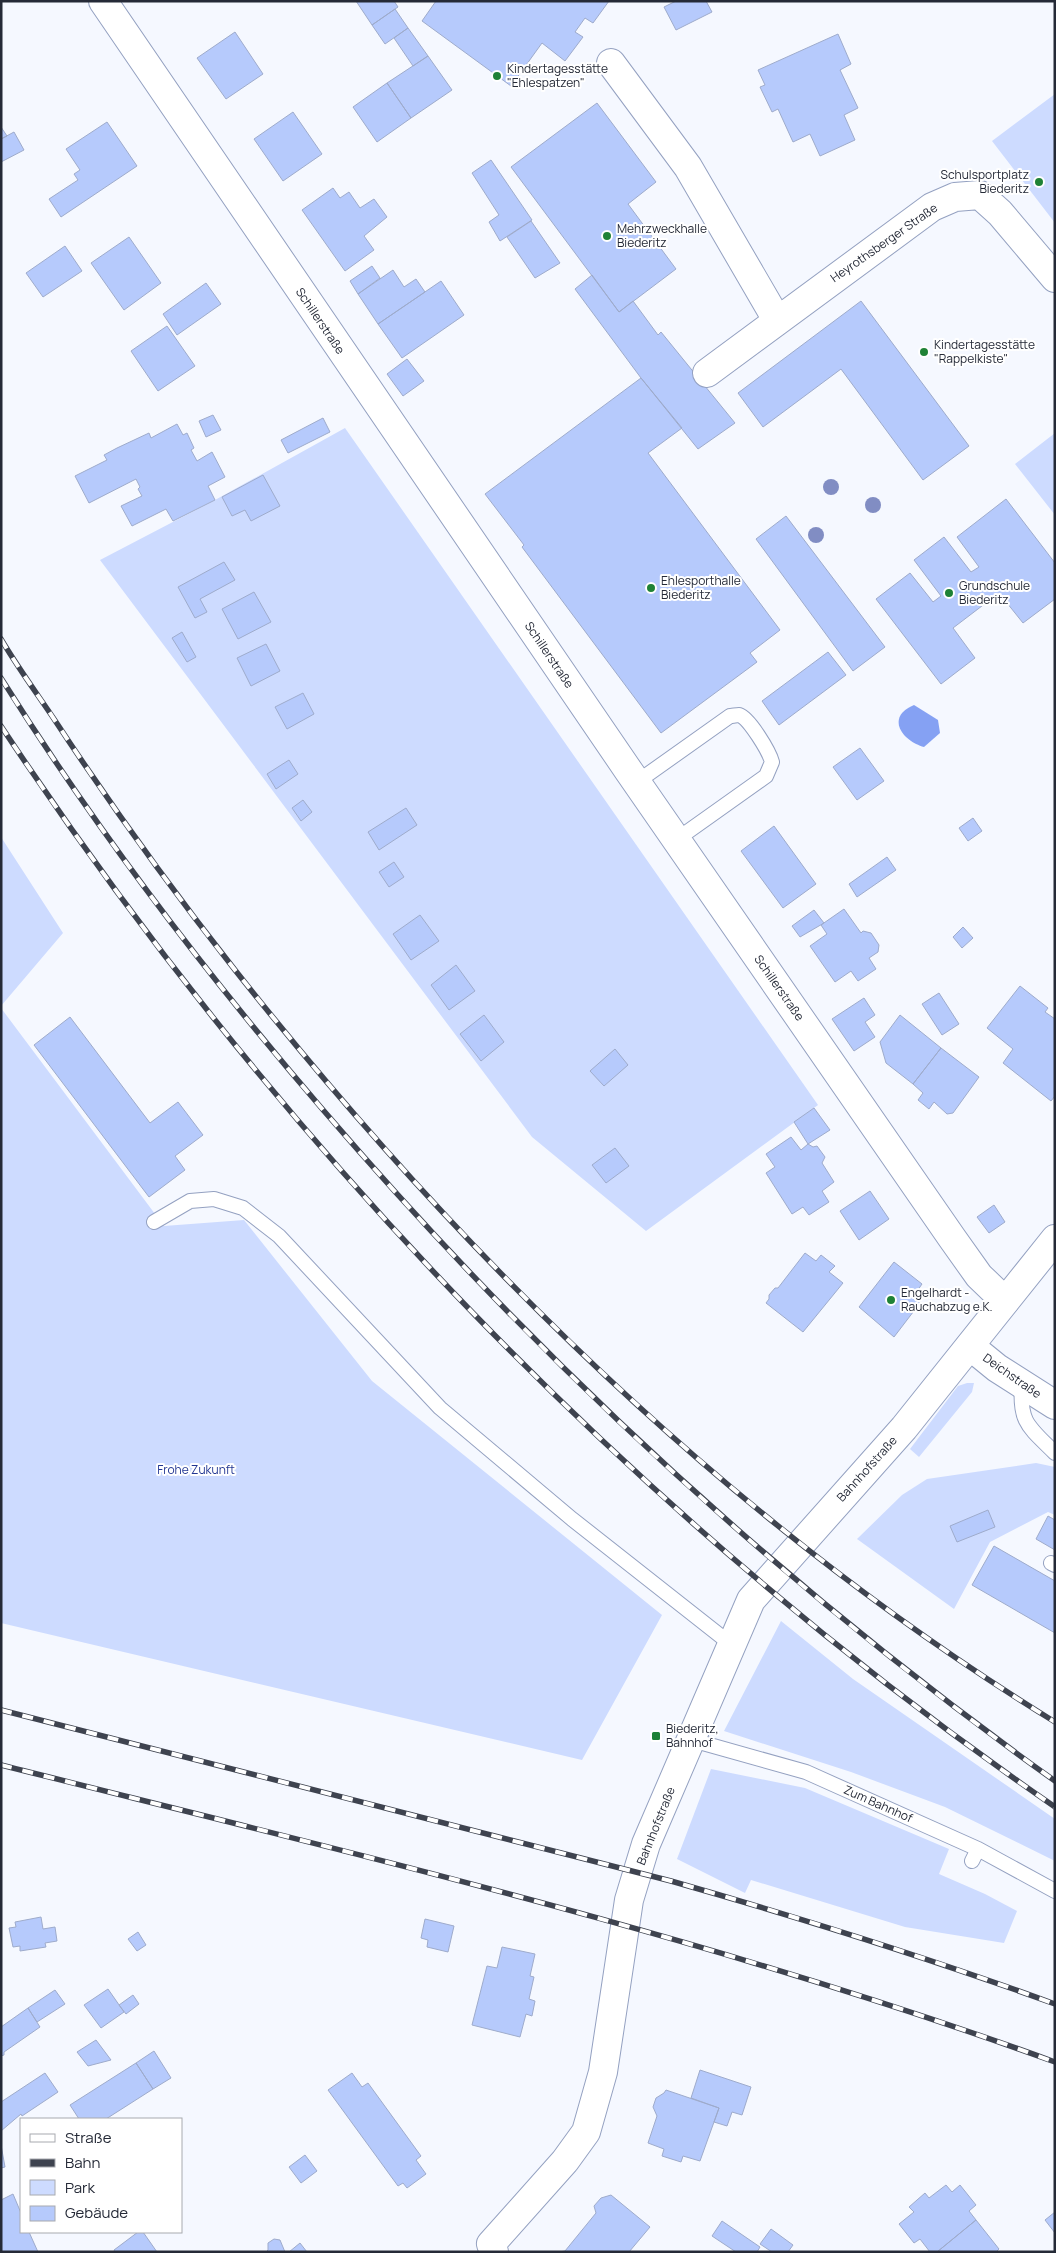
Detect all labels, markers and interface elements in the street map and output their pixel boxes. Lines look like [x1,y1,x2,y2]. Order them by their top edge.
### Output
place label: Kindertagesstätte "Ehlespatzen" [507,60,608,91]
marker: Kindertagesstätte "Ehlespatzen" [491,70,503,82]
place label: Schulsportplatz Biederitz [941,166,1029,197]
marker: Schulsportplatz Biederitz [1033,176,1045,188]
street label: Heyrothsberger Straße [827,199,941,286]
place label: Mehrzweckhalle Biederitz [617,220,707,251]
marker: Mehrzweckhalle Biederitz [601,230,613,242]
street label: Schillerstraße [292,284,349,357]
place label: Kindertagesstätte "Rappelkiste" [934,336,1035,367]
marker: Kindertagesstätte "Rappelkiste" [918,346,930,358]
place label: Ehlesporthalle Biederitz [661,572,741,603]
place label: Grundschule Biederitz [959,577,1030,608]
marker: Ehlesporthalle Biederitz [645,582,657,594]
marker: Grundschule Biederitz [943,587,955,599]
street label: Schillerstraße [521,618,578,691]
street label: Schillerstraße [750,951,808,1024]
place label: Engelhardt - Rauchabzug e.K. [901,1284,993,1315]
marker: Engelhardt - Rauchabzug e.K. [885,1294,897,1306]
street label: Deichstraße [980,1349,1045,1402]
street label: Bahnhofstraße [833,1432,901,1505]
park label: Frohe Zukunft [157,1461,235,1478]
place label: Biederitz, Bahnhof [666,1720,719,1751]
marker: Biederitz, Bahnhof [650,1730,662,1742]
street label: Zum Bahnhof [841,1781,916,1827]
street label: Bahnhofstraße [632,1784,679,1867]
legend [20,2118,182,2233]
text: Straße [65,2127,112,2148]
text: Bahn [65,2152,100,2173]
text: Park [65,2177,95,2198]
text: Gebäude [65,2202,128,2223]

